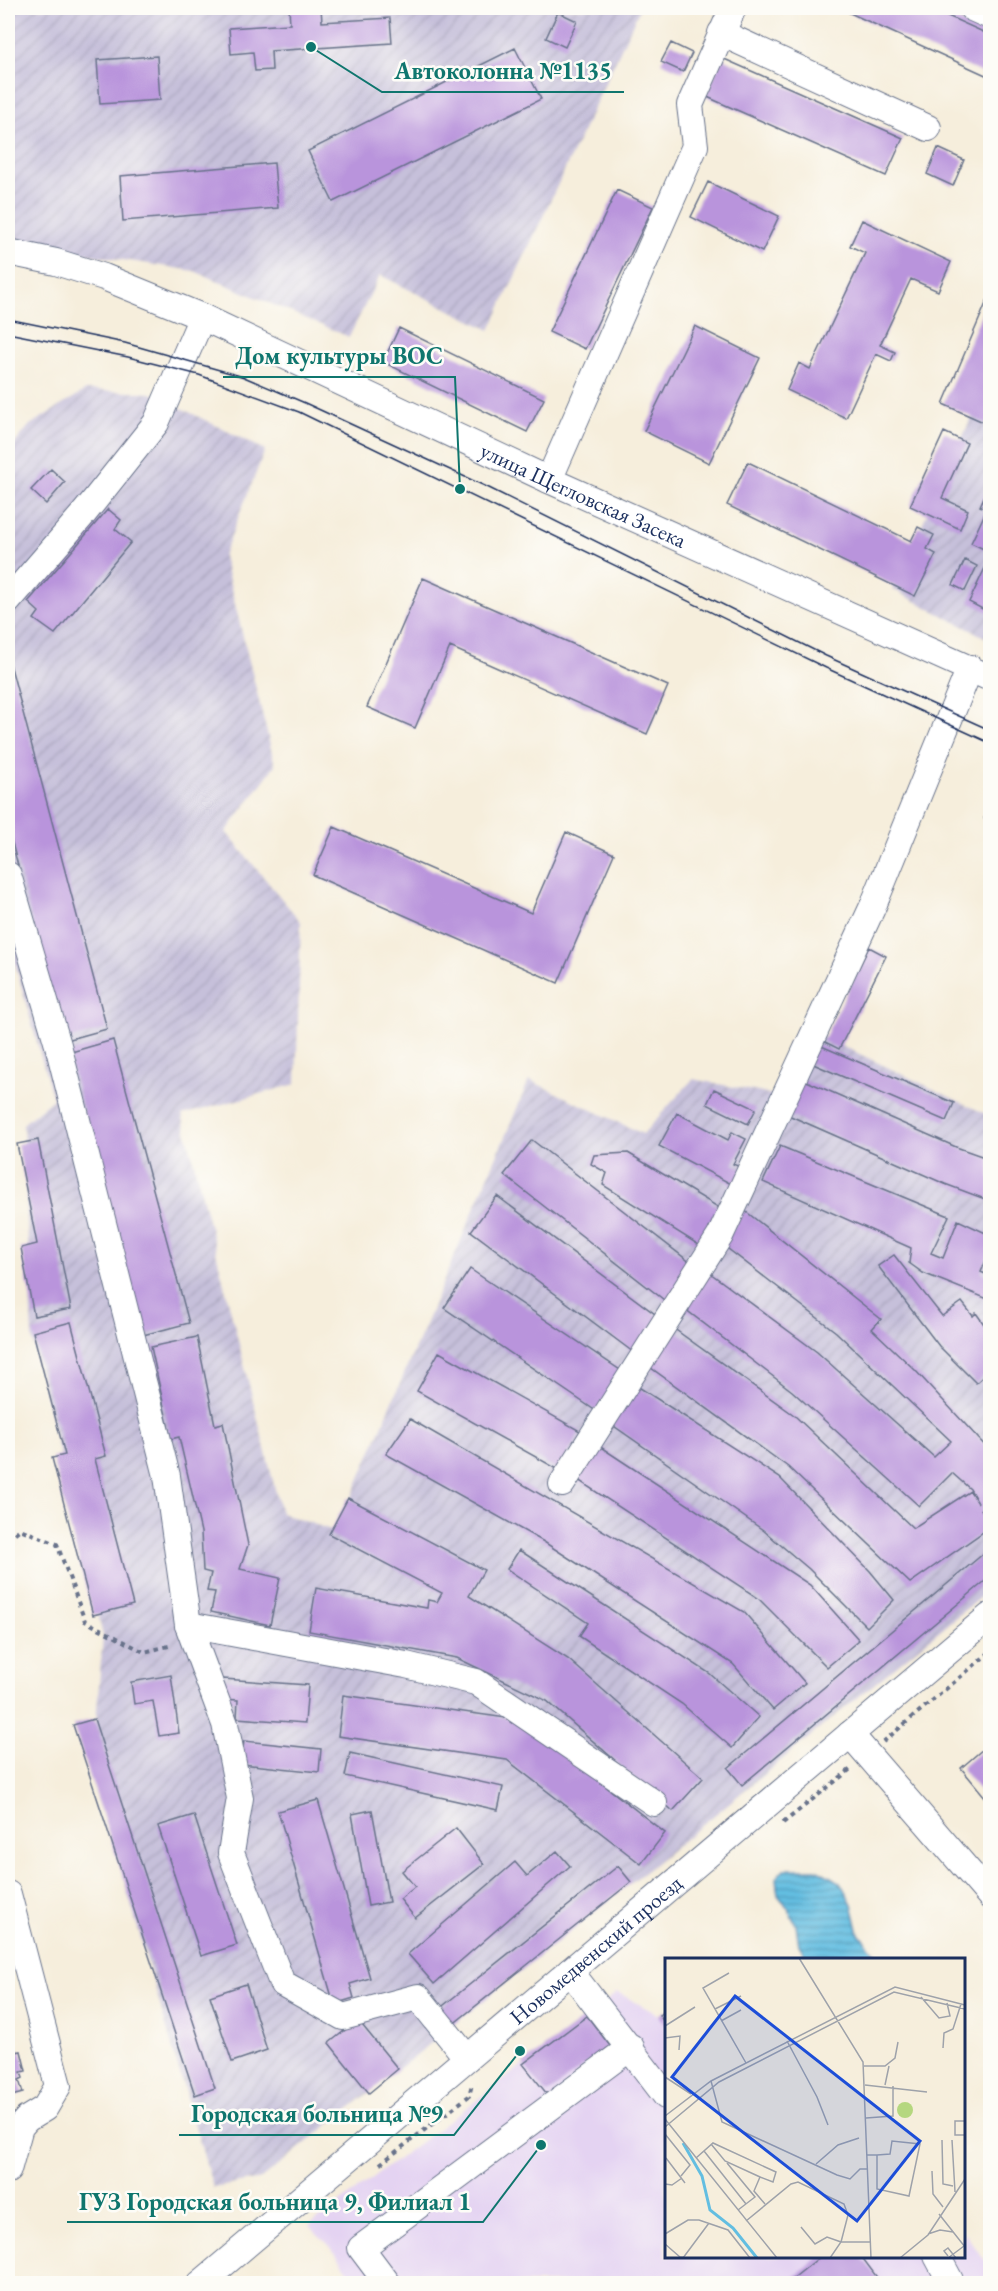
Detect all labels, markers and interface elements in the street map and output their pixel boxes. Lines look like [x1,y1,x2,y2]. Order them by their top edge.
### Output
callout: Автоколонна №1135 [382,50,624,92]
text: Автоколонна №1135 [393,55,612,86]
callout: Дом культуры ВОС [223,335,455,377]
text: Дом культуры ВОС [235,340,443,372]
street label: улица Щегловская Засека [476,435,691,554]
street label: Новомедвенский проезд [503,1868,688,2031]
inset map [665,1958,965,2258]
callout: Городская больница №9 [179,2093,454,2135]
text: Городская больница №9 [191,2098,443,2129]
callout: ГУЗ Городская больница 9, Филиал 1 [67,2180,483,2222]
text: ГУЗ Городская больница 9, Филиал 1 [79,2186,471,2217]

